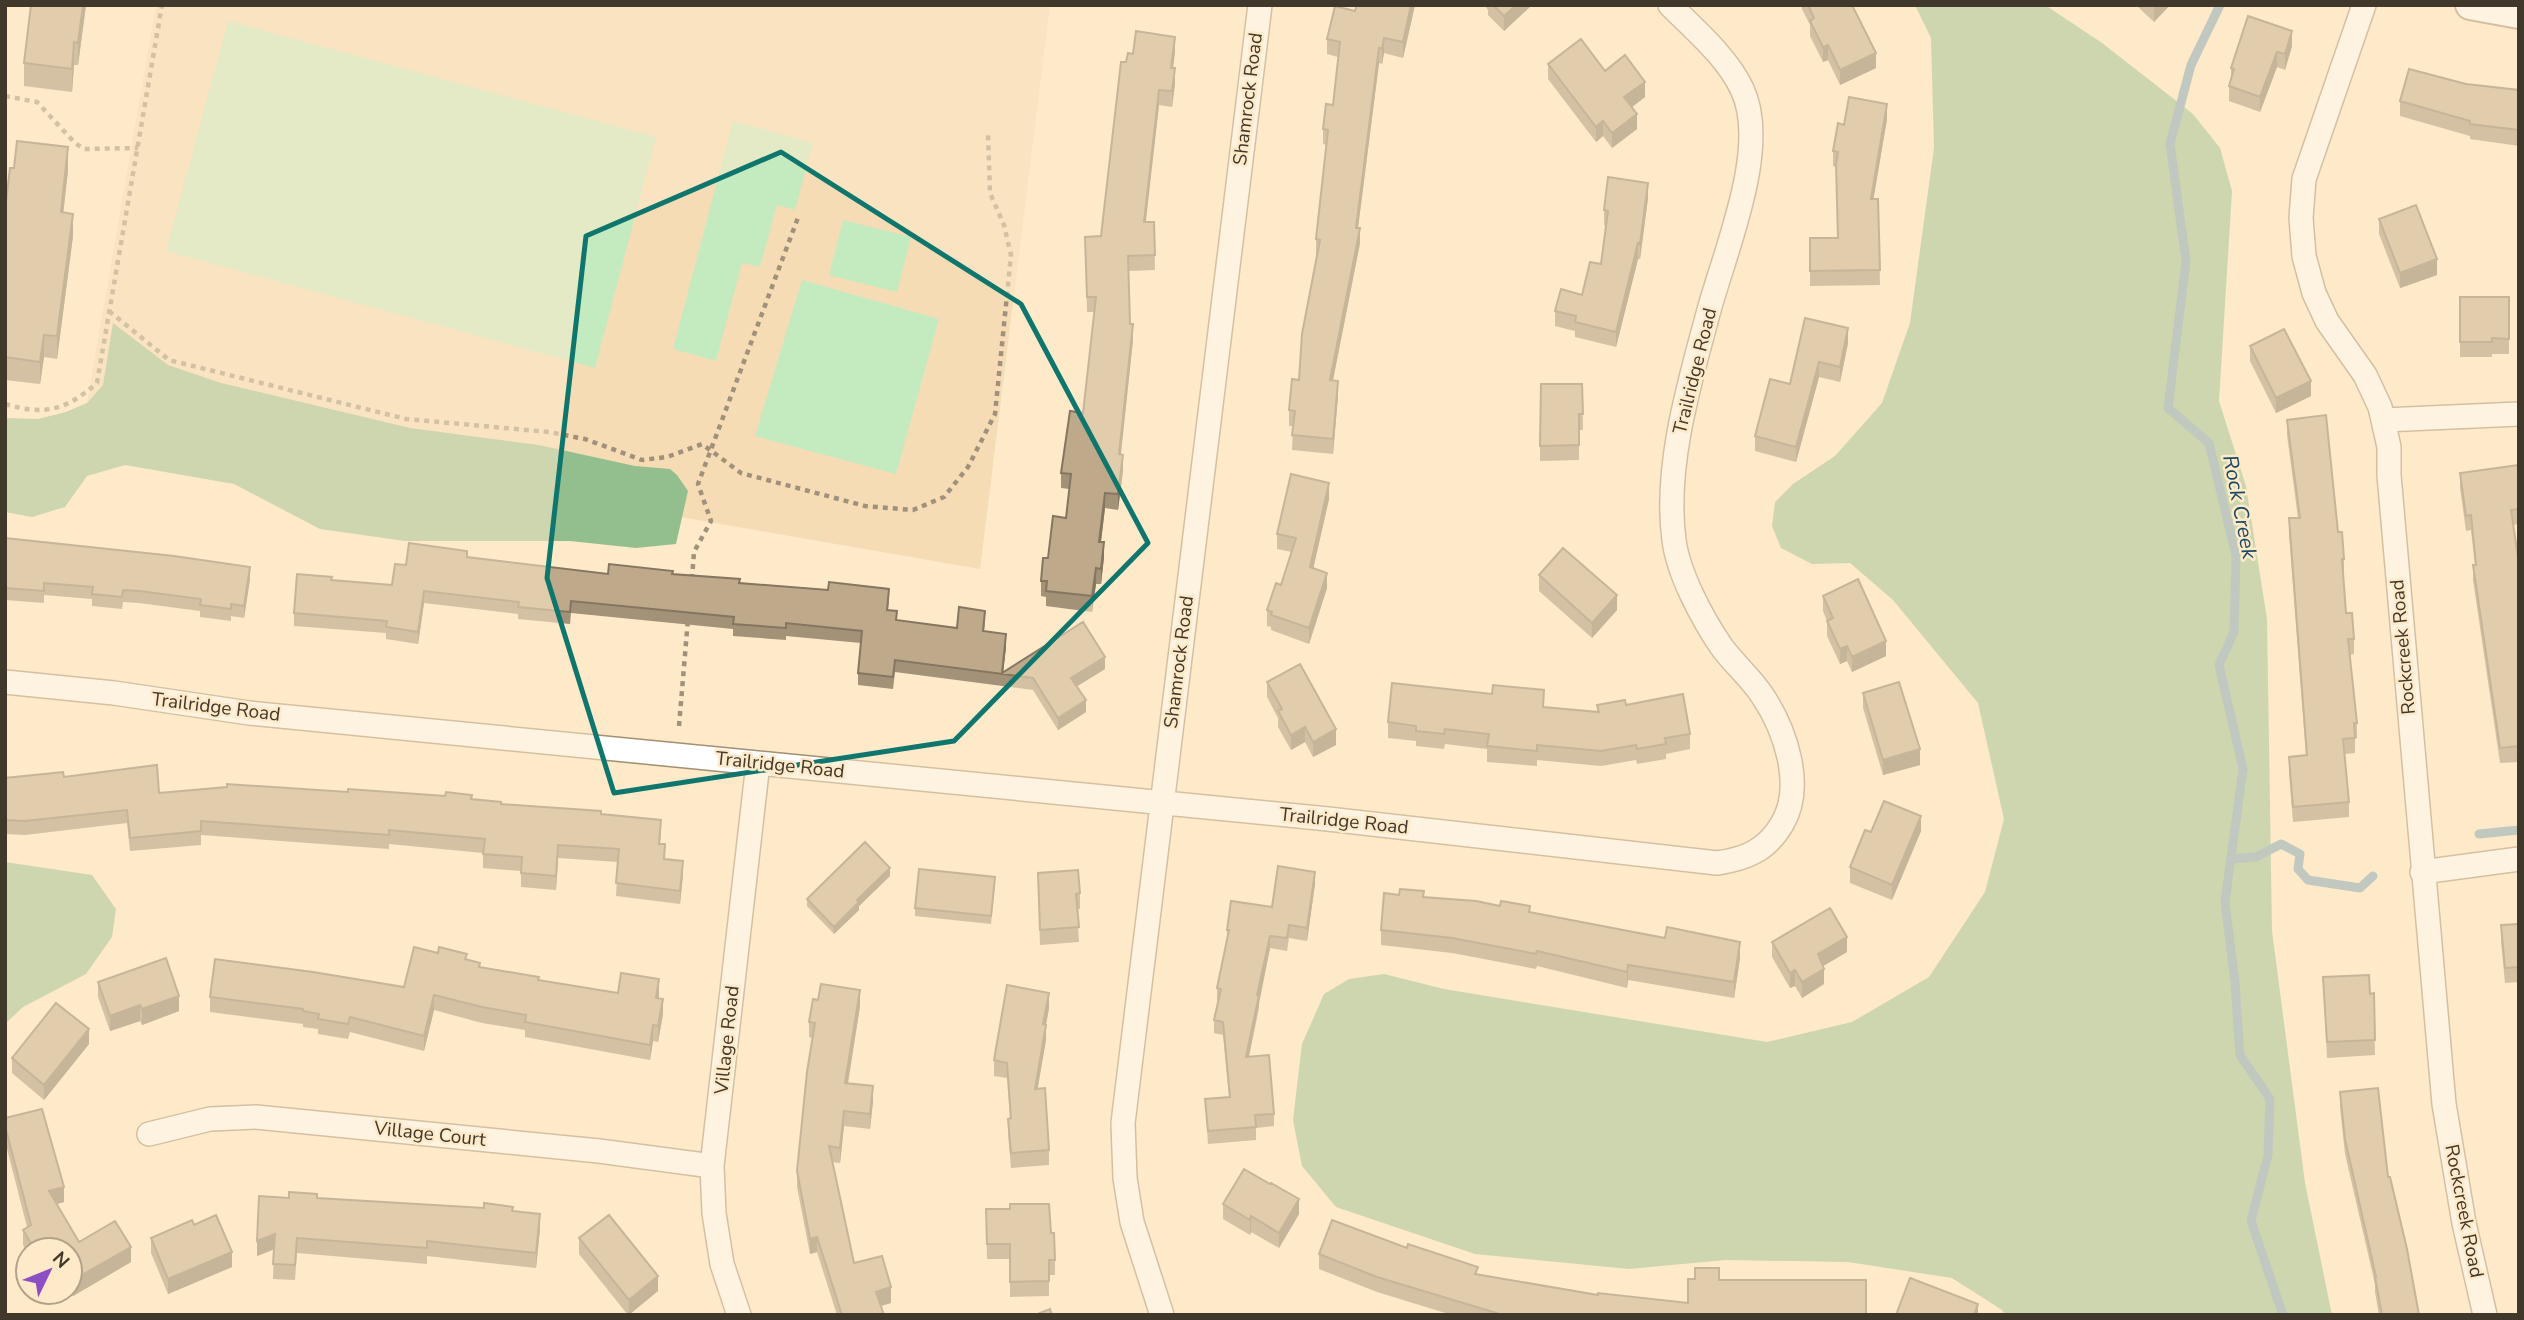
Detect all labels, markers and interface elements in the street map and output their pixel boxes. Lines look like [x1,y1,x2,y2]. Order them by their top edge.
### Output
street label: Shamrock Road [1227,31,1269,167]
street label: Trailridge Road [1667,305,1723,437]
water label: Rock Creek [2216,453,2264,562]
street label: Rockcreek Road [2384,578,2422,716]
street label: Shamrock Road [1158,594,1200,730]
street label: Trailridge Road [150,686,282,728]
street label: Trailridge Road [714,745,846,785]
street label: Trailridge Road [1278,801,1410,841]
street label: Village Road [708,984,746,1097]
street label: Village Court [372,1115,488,1153]
street label: Rockcreek Road [2438,1142,2490,1280]
north arrow [14,1236,84,1306]
text: N [46,1246,75,1274]

